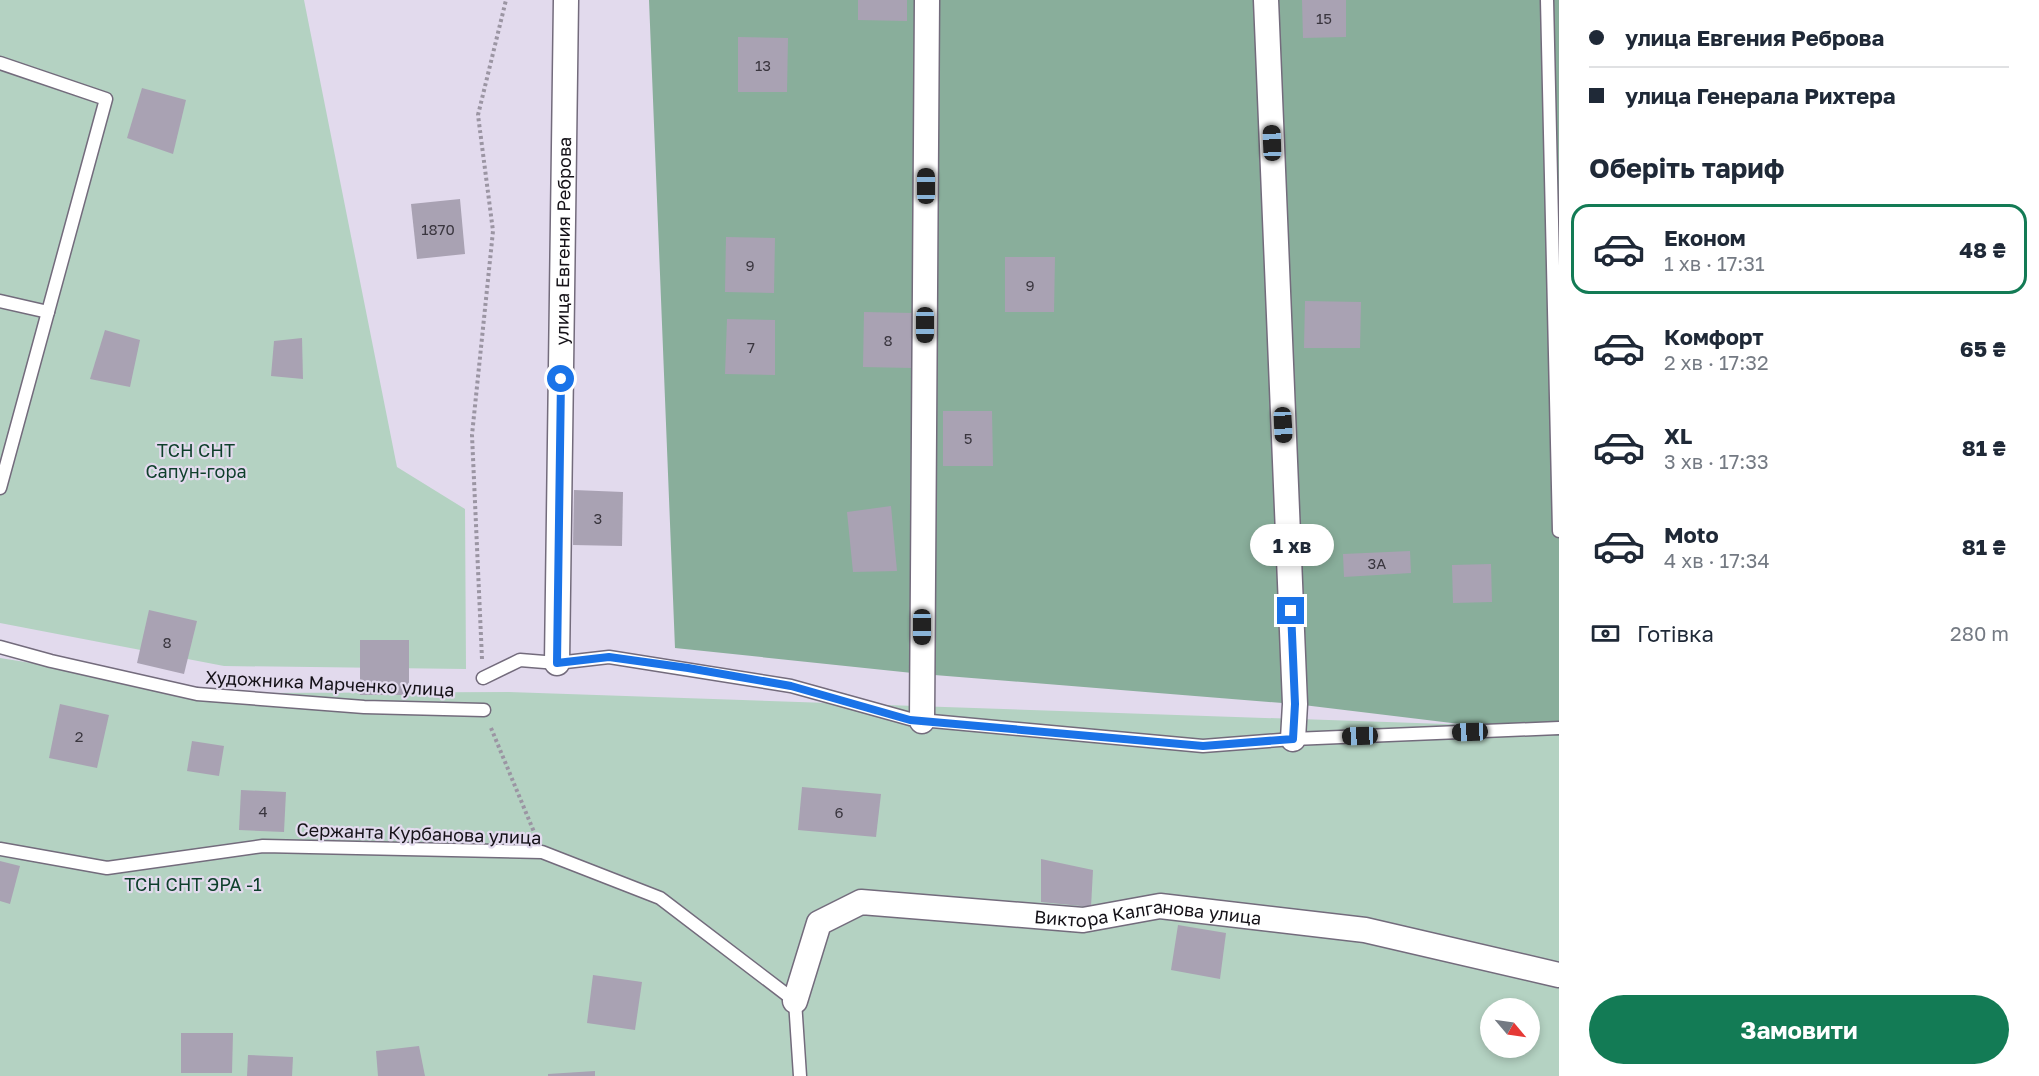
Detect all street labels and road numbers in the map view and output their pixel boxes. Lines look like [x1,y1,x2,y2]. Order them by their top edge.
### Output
street label: улица Евгения Реброва [550,137,575,346]
street label: Художника Марченко улица [205,665,455,701]
street label: Сержанта Курбанова улица [296,818,542,848]
street label: Виктора Калганова улица [1033,895,1263,931]

